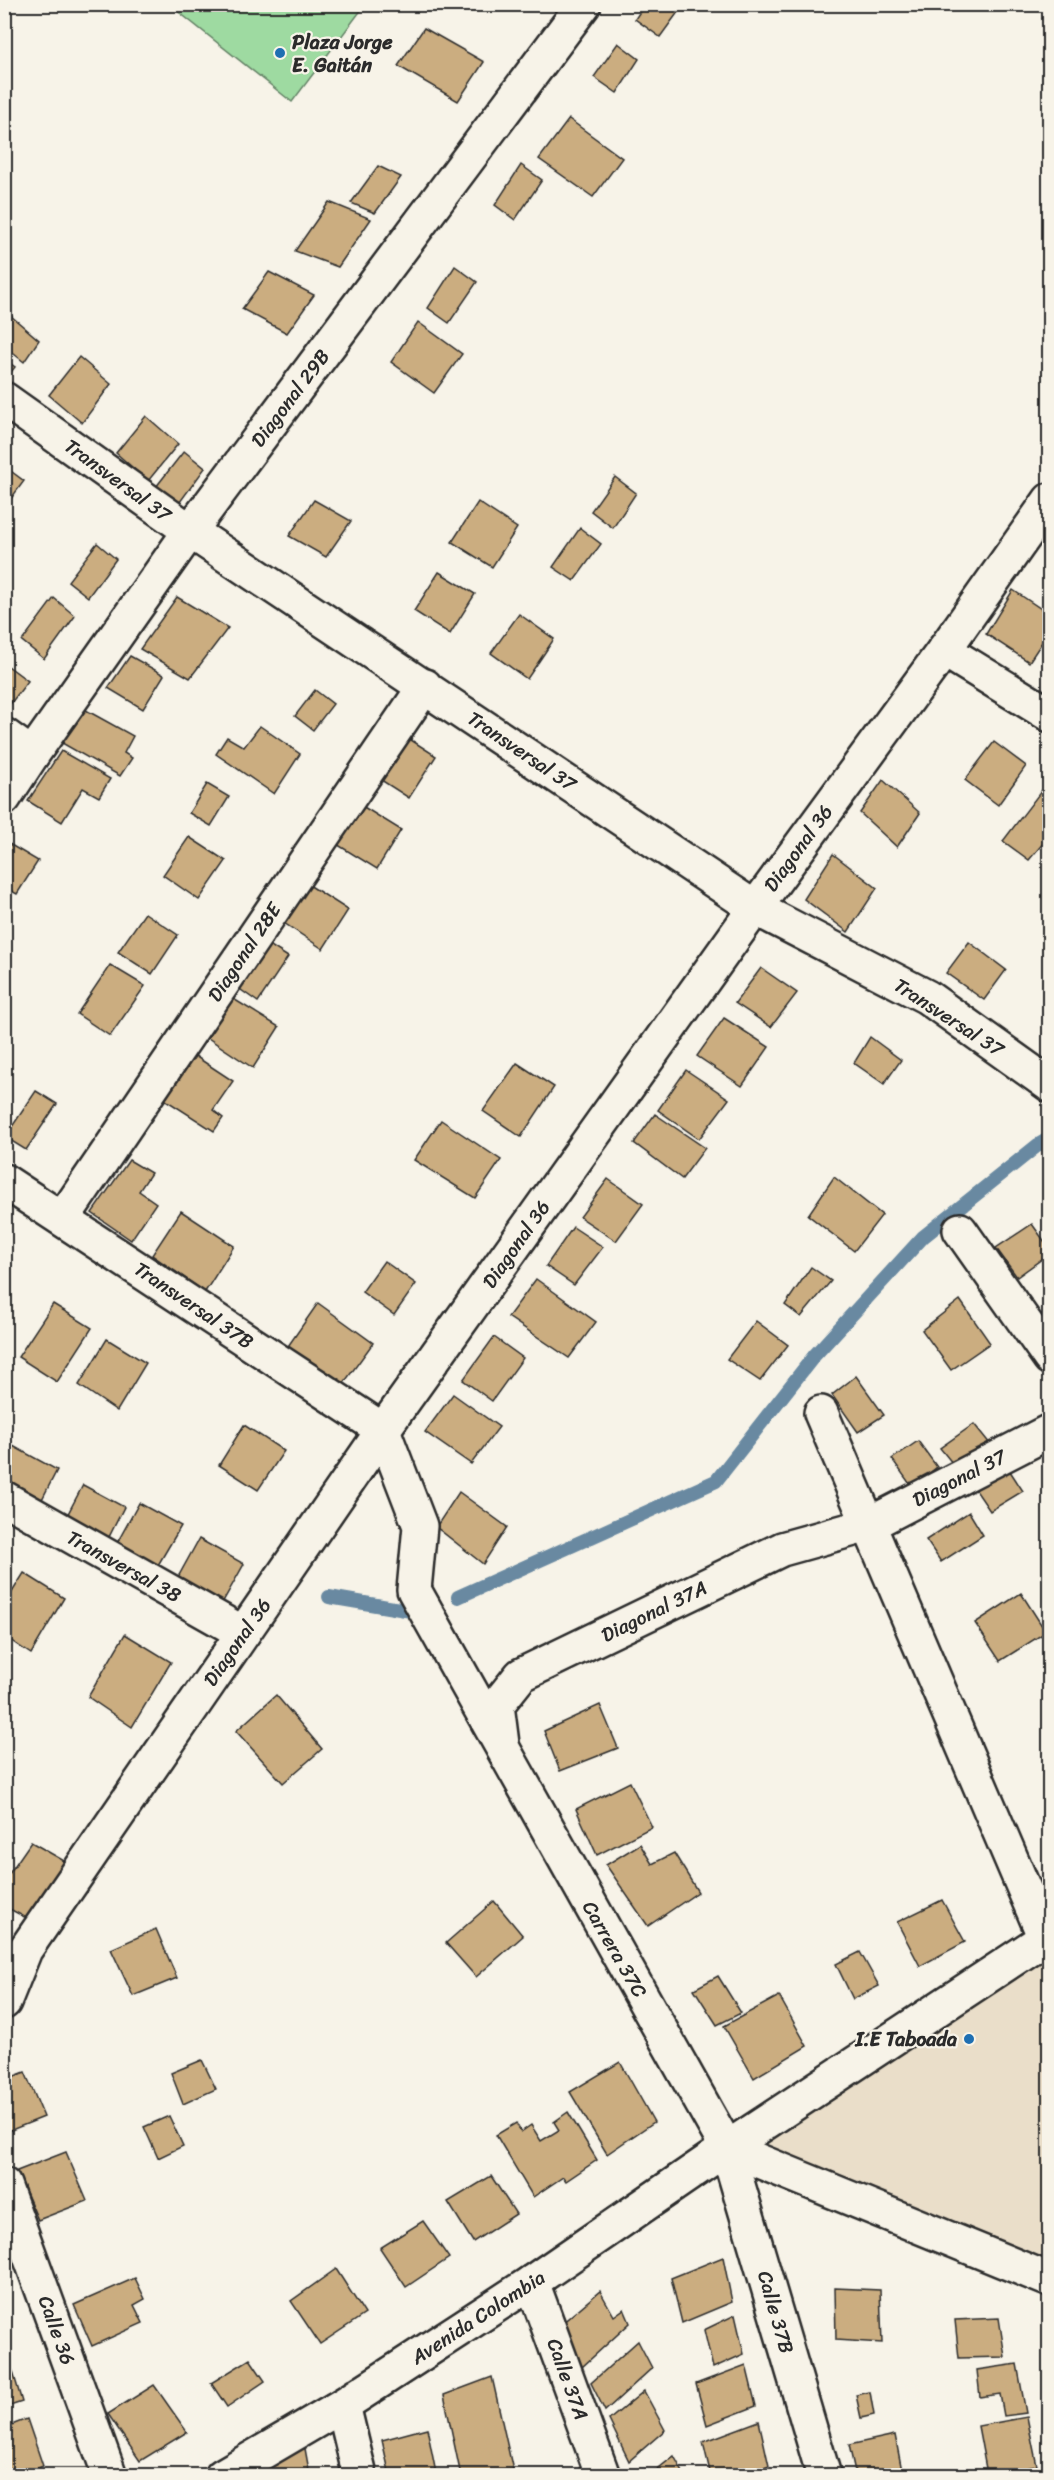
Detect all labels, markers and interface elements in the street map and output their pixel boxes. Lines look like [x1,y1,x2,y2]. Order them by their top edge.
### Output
place label: Plaza Jorge E. Gaitán [292,25,393,83]
marker: Plaza Jorge E. Gaitán [273,46,287,60]
street label: Diagonal 29B [242,341,339,455]
street label: Transversal 37 [57,429,180,532]
street label: Transversal 37 [460,702,585,802]
street label: Diagonal 36 [754,797,842,900]
street label: Diagonal 28E [198,894,292,1009]
street label: Transversal 37 [886,968,1012,1067]
street label: Diagonal 36 [473,1193,560,1296]
street label: Transversal 37B [127,1252,261,1359]
street label: Diagonal 37 [906,1439,1014,1517]
street label: Transversal 38 [60,1520,188,1612]
street label: Diagonal 37A [595,1571,713,1652]
street label: Diagonal 36 [194,1591,281,1694]
street label: Carrera 37C [573,1894,657,2005]
place label: I.E Taboada [855,2022,957,2057]
marker: I.E Taboada [962,2032,976,2046]
street label: Avenida Colombia [403,2261,553,2375]
street label: Calle 37B [747,2267,804,2358]
street label: Calle 36 [28,2290,85,2370]
street label: Calle 37A [537,2333,598,2425]

